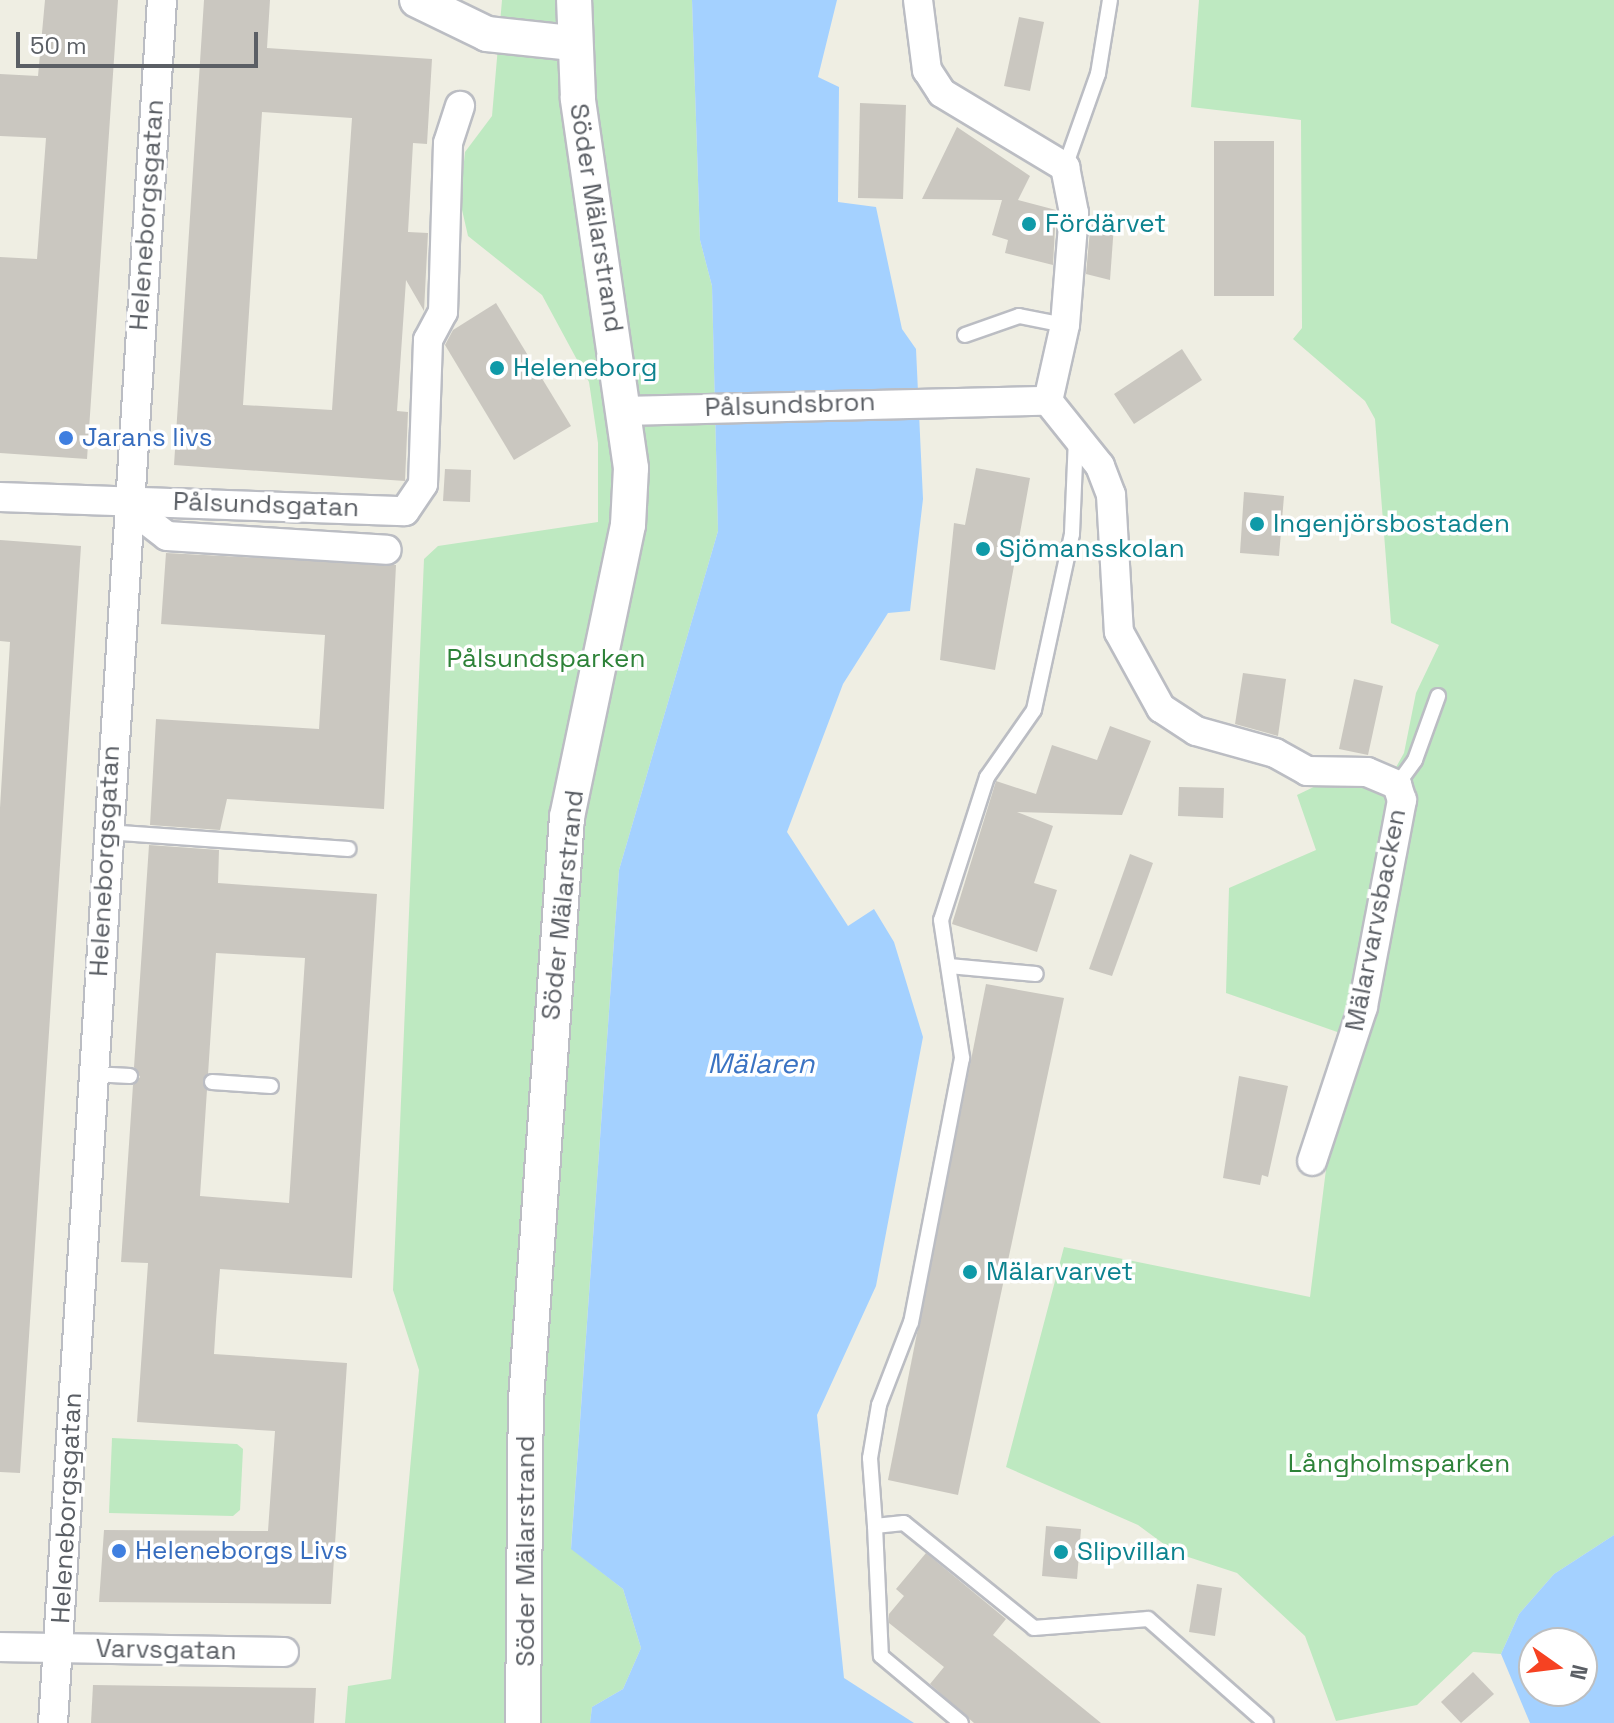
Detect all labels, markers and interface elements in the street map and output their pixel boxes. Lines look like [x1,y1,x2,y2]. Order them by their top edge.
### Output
scale bar [20,16,262,66]
text: 50 m [30,30,87,61]
street label: Heleneborgsgatan [123,98,171,332]
street label: Söder Mälarstrand [563,101,629,335]
place label: Fördärvet [1045,208,1166,240]
marker: Fördärvet [1020,215,1038,233]
place label: Heleneborg [513,352,657,384]
marker: Heleneborg [488,359,506,377]
street label: Pålsundsbron [704,386,876,424]
place label: Jarans livs [82,422,212,454]
marker: Jarans livs [57,429,75,447]
street label: Pålsundsgatan [172,486,360,524]
place label: Ingenjörsbostaden [1273,508,1510,540]
marker: Ingenjörsbostaden [1248,515,1266,533]
place label: Sjömansskolan [999,533,1185,565]
marker: Sjömansskolan [974,540,992,558]
park label: Pålsundsparken [447,643,645,675]
street label: Heleneborgsgatan [83,745,127,977]
street label: Söder Mälarstrand [535,788,591,1022]
street label: Mälarvarvsbacken [1339,806,1413,1034]
water label: Mälaren [707,1046,815,1080]
place label: Mälarvarvet [986,1256,1133,1288]
marker: Mälarvarvet [961,1263,979,1281]
street label: Heleneborgsgatan [45,1392,89,1624]
street label: Söder Mälarstrand [510,1435,542,1667]
park label: Långholmsparken [1288,1448,1510,1480]
place label: Heleneborgs Livs [135,1535,348,1567]
place label: Slipvillan [1077,1536,1186,1568]
marker: Heleneborgs Livs [110,1542,128,1560]
marker: Slipvillan [1052,1543,1070,1561]
north arrow [1518,1627,1598,1707]
street label: Varvsgatan [95,1633,237,1667]
text: N [1564,1662,1595,1683]

